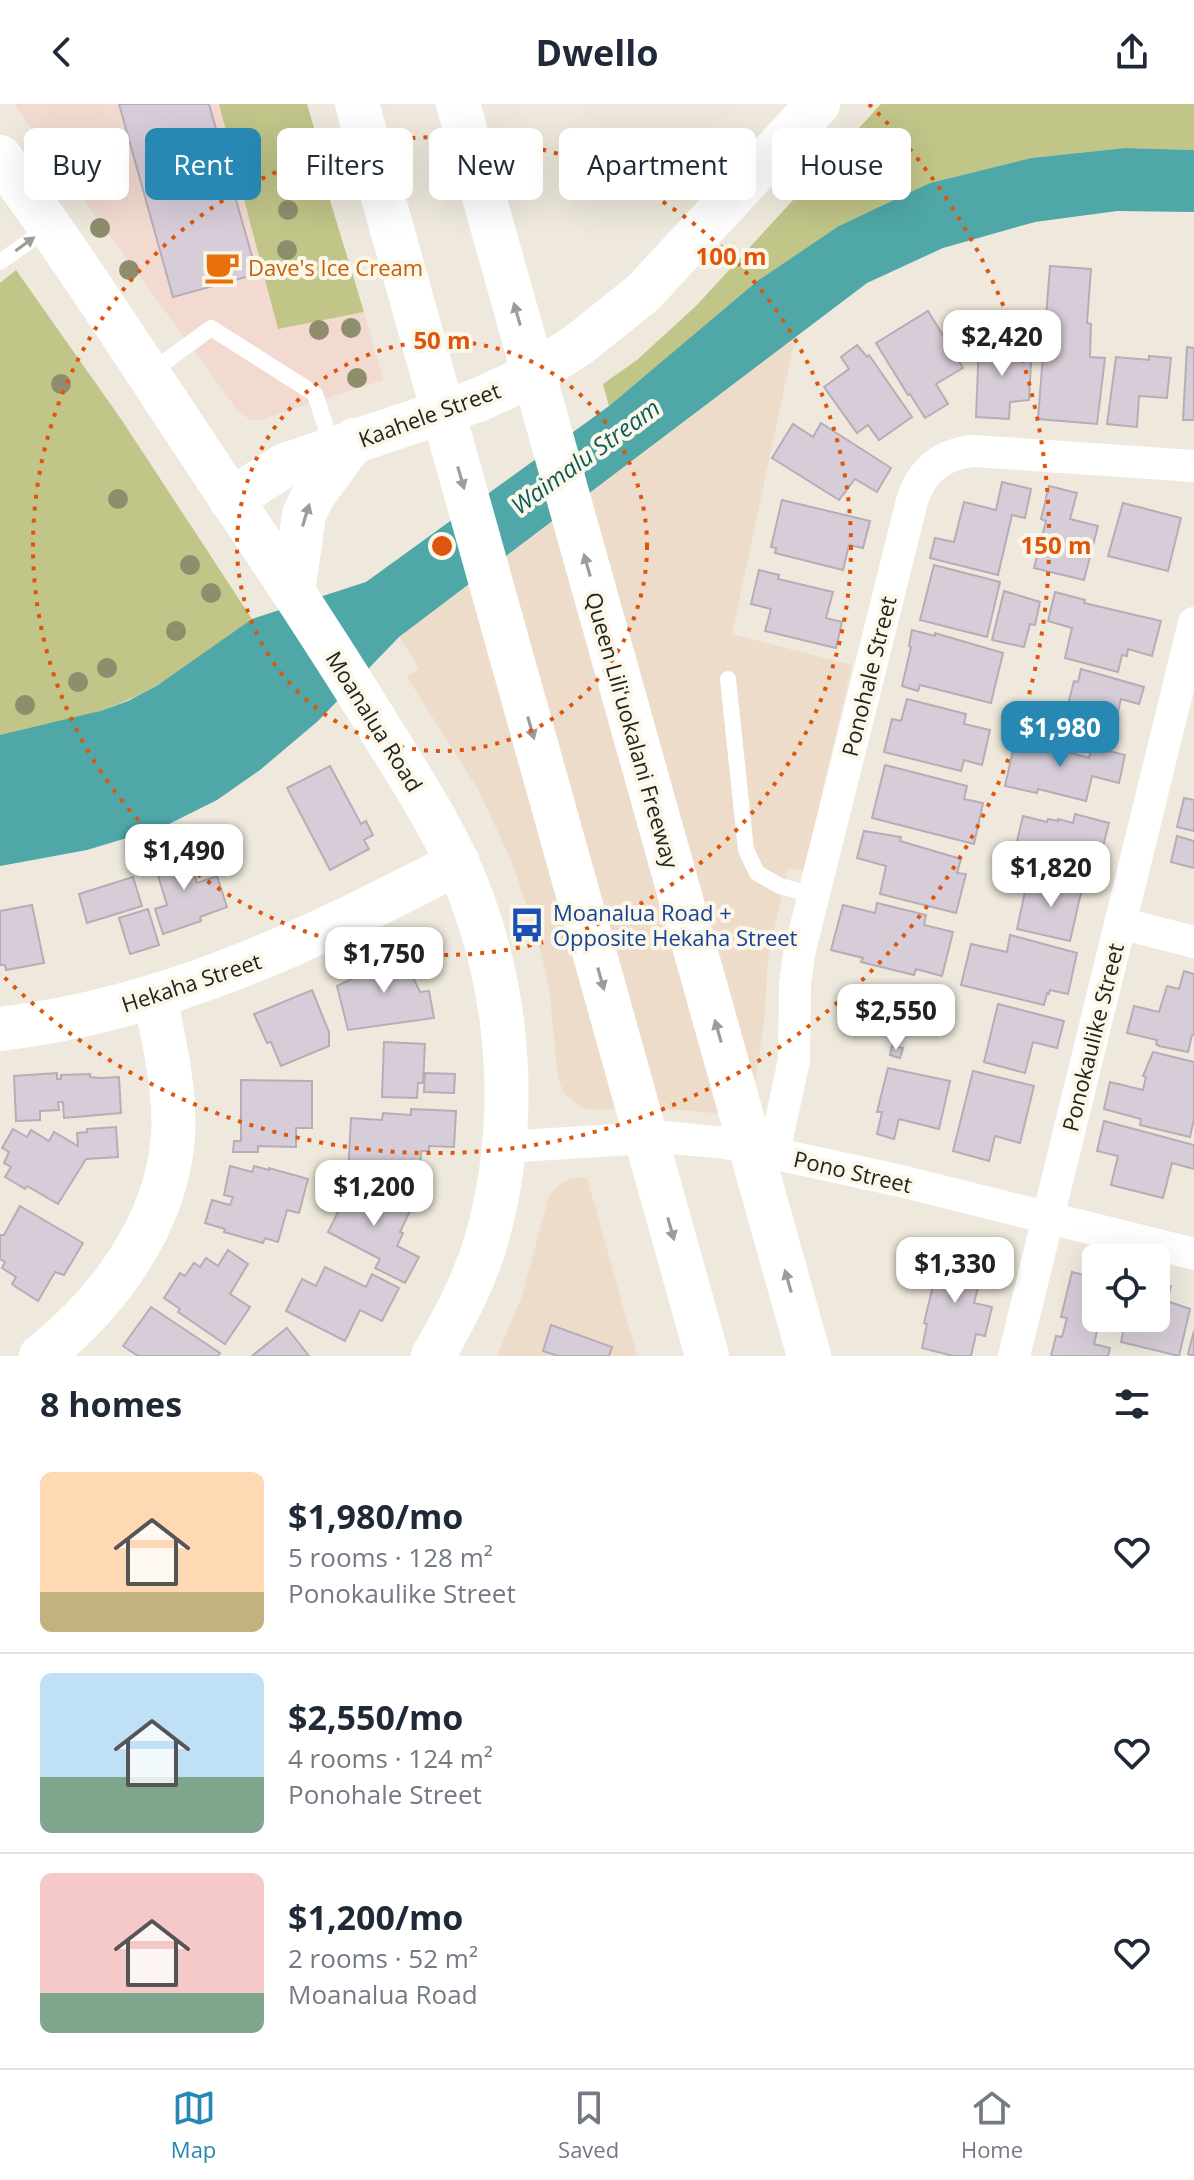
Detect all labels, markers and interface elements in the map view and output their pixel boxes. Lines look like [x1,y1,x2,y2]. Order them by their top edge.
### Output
text: Dwello [536,28,659,77]
icon: back [40,30,84,74]
icon: share [1110,30,1154,74]
chip: Buy [24,128,129,200]
chip: Rent [145,128,261,200]
chip: Filters [277,128,413,200]
chip: New [429,128,543,200]
chip: Apartment [559,128,756,200]
chip: House [772,128,911,200]
one-way arrow [15,237,36,252]
text: 100 m [696,239,766,272]
cafe icon: Dave's Ice Cream [203,248,241,286]
place label: Dave's Ice Cream [248,252,423,282]
one-way arrow [510,302,522,327]
pin: $2,420 [937,310,1067,378]
text: $2,420 [961,318,1043,354]
text: 50 m [413,323,471,356]
street label: Kaahele Street [354,374,504,454]
water label: Waimalu Stream [504,391,666,521]
one-way arrow [455,466,468,490]
one-way arrow [300,503,312,527]
text: 150 m [1021,528,1091,561]
centre of rings [428,532,456,560]
one-way arrow [580,552,593,576]
street label: Queen Liliʻuokalani Freeway [579,588,687,873]
street label: Ponohale Street [834,593,902,759]
street label: Moanalua Road [320,645,430,797]
pin: $1,980 [995,701,1125,769]
text: $1,980 [1019,709,1101,745]
one-way arrow [525,717,538,741]
pin: $1,490 [119,824,249,892]
text: $1,490 [143,832,225,868]
pin: $1,820 [986,841,1116,909]
text: $1,820 [1010,849,1092,885]
place label: Moanalua Road + Opposite Hekaha Street [553,897,798,952]
bus stop icon: Moanalua Road + Opposite Hekaha Street [508,906,546,944]
pin: $1,750 [319,927,449,995]
text: $1,750 [343,935,425,971]
street label: Ponokaulike Street [1054,940,1130,1134]
street label: Hekaha Street [117,945,265,1019]
one-way arrow [595,967,608,991]
pin: $2,550 [831,984,961,1052]
text: $2,550 [855,992,937,1028]
one-way arrow [711,1018,723,1043]
street label: Pono Street [791,1143,915,1199]
pin: $1,200 [309,1160,439,1228]
text: $1,200 [333,1168,415,1204]
one-way arrow [665,1218,678,1242]
pin: $1,330 [890,1237,1020,1305]
map controls [1082,1244,1170,1332]
button: locate [1082,1244,1170,1332]
text: $1,330 [914,1245,996,1281]
one-way arrow [781,1268,794,1292]
text: 8 homes [40,1381,182,1427]
icon: filters [1110,1382,1154,1426]
text: $1,980/mo [288,1493,463,1539]
icon: home [104,1504,200,1600]
icon: heart [1110,1530,1154,1574]
text: 5 rooms · 128 m² [288,1539,493,1575]
text: Ponokaulike Street [288,1575,516,1611]
text: $2,550/mo [288,1694,463,1740]
icon: home [104,1705,200,1801]
icon: heart [1110,1731,1154,1775]
text: 4 rooms · 124 m² [288,1740,493,1776]
text: Ponohale Street [288,1776,482,1812]
text: $1,200/mo [288,1894,463,1940]
icon: home [104,1905,200,2001]
icon: heart [1110,1931,1154,1975]
text: 2 rooms · 52 m² [288,1940,478,1976]
text: Moanalua Road [288,1976,478,2012]
tab: Map [171,2086,216,2164]
tab: Saved [558,2086,619,2164]
tab: Home [961,2086,1023,2164]

